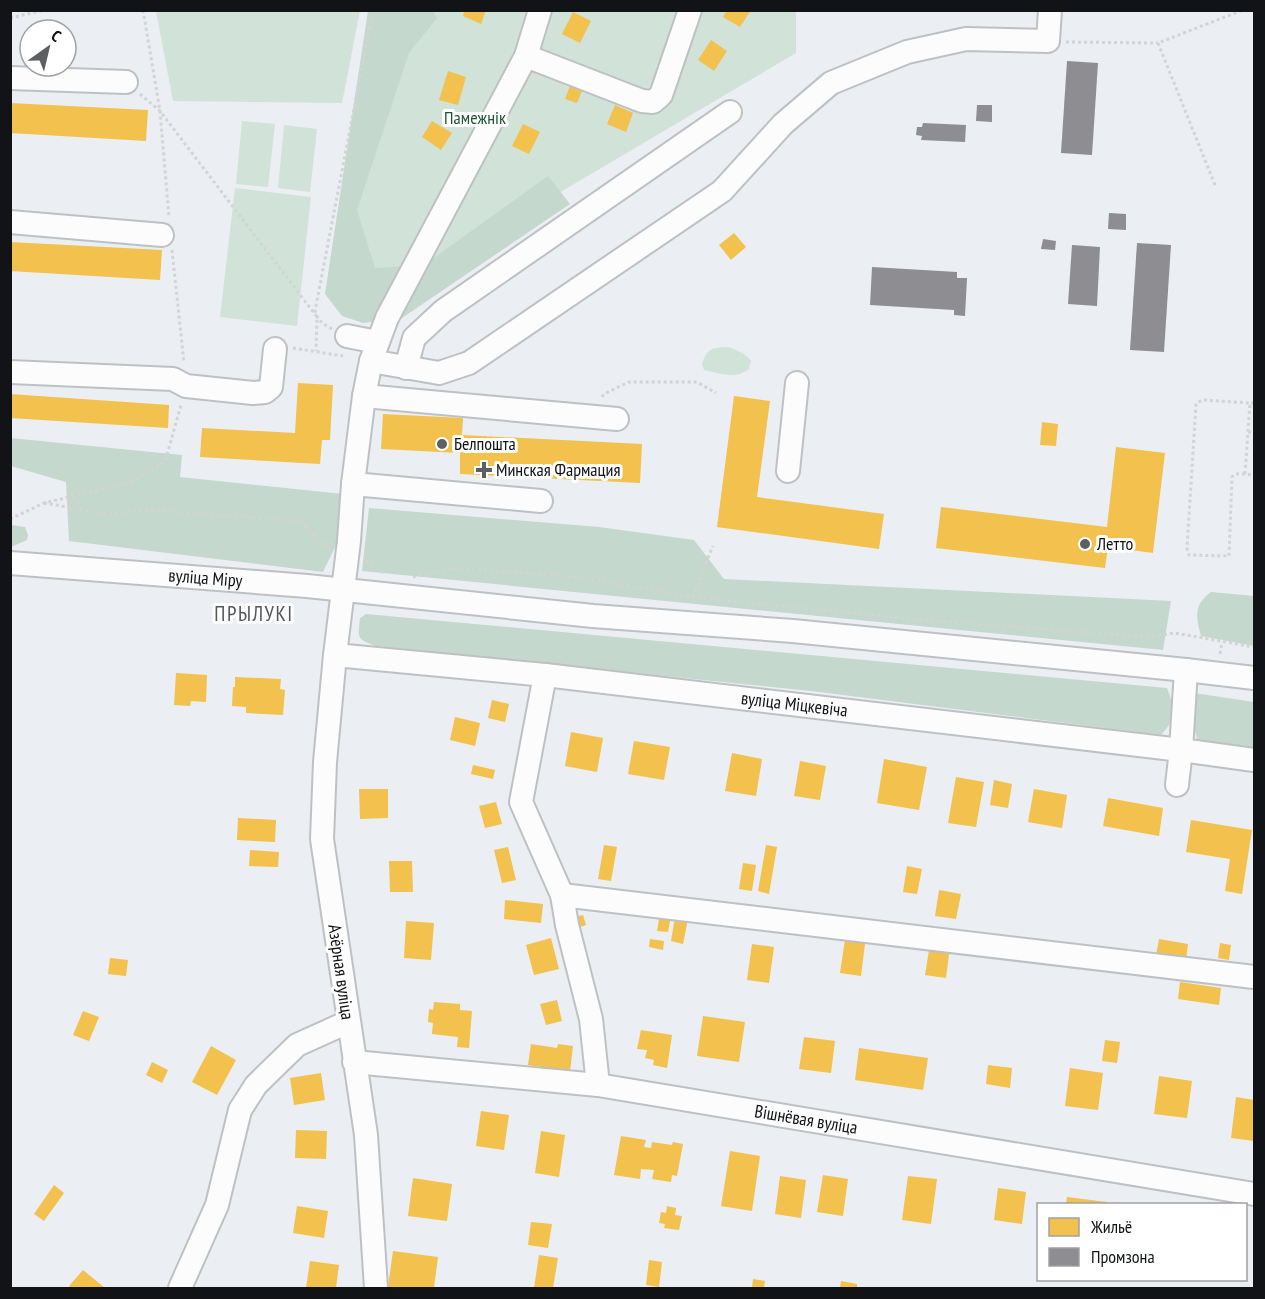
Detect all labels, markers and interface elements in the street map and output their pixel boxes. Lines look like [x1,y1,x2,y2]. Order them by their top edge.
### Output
north arrow [18,18,78,78]
text: С [48,25,66,46]
park label: Памежнік [444,106,506,129]
place label: Белпошта [454,432,516,455]
marker: Белпошта [435,437,449,451]
place label: Минская Фармация [496,458,620,481]
marker: Минская Фармация [477,463,491,477]
place label: Летто [1096,532,1133,555]
marker: Летто [1078,537,1092,551]
street label: вуліца Міру [168,563,243,592]
district label: ПРЫЛУКІ [214,600,294,627]
street label: вуліца Міцкевіча [740,686,849,722]
street label: Азёрная вуліца [323,923,360,1021]
street label: Вішнёвая вуліца [753,1099,859,1139]
legend [1037,1203,1247,1281]
text: Жильё [1090,1215,1132,1238]
text: Промзона [1091,1245,1155,1268]

